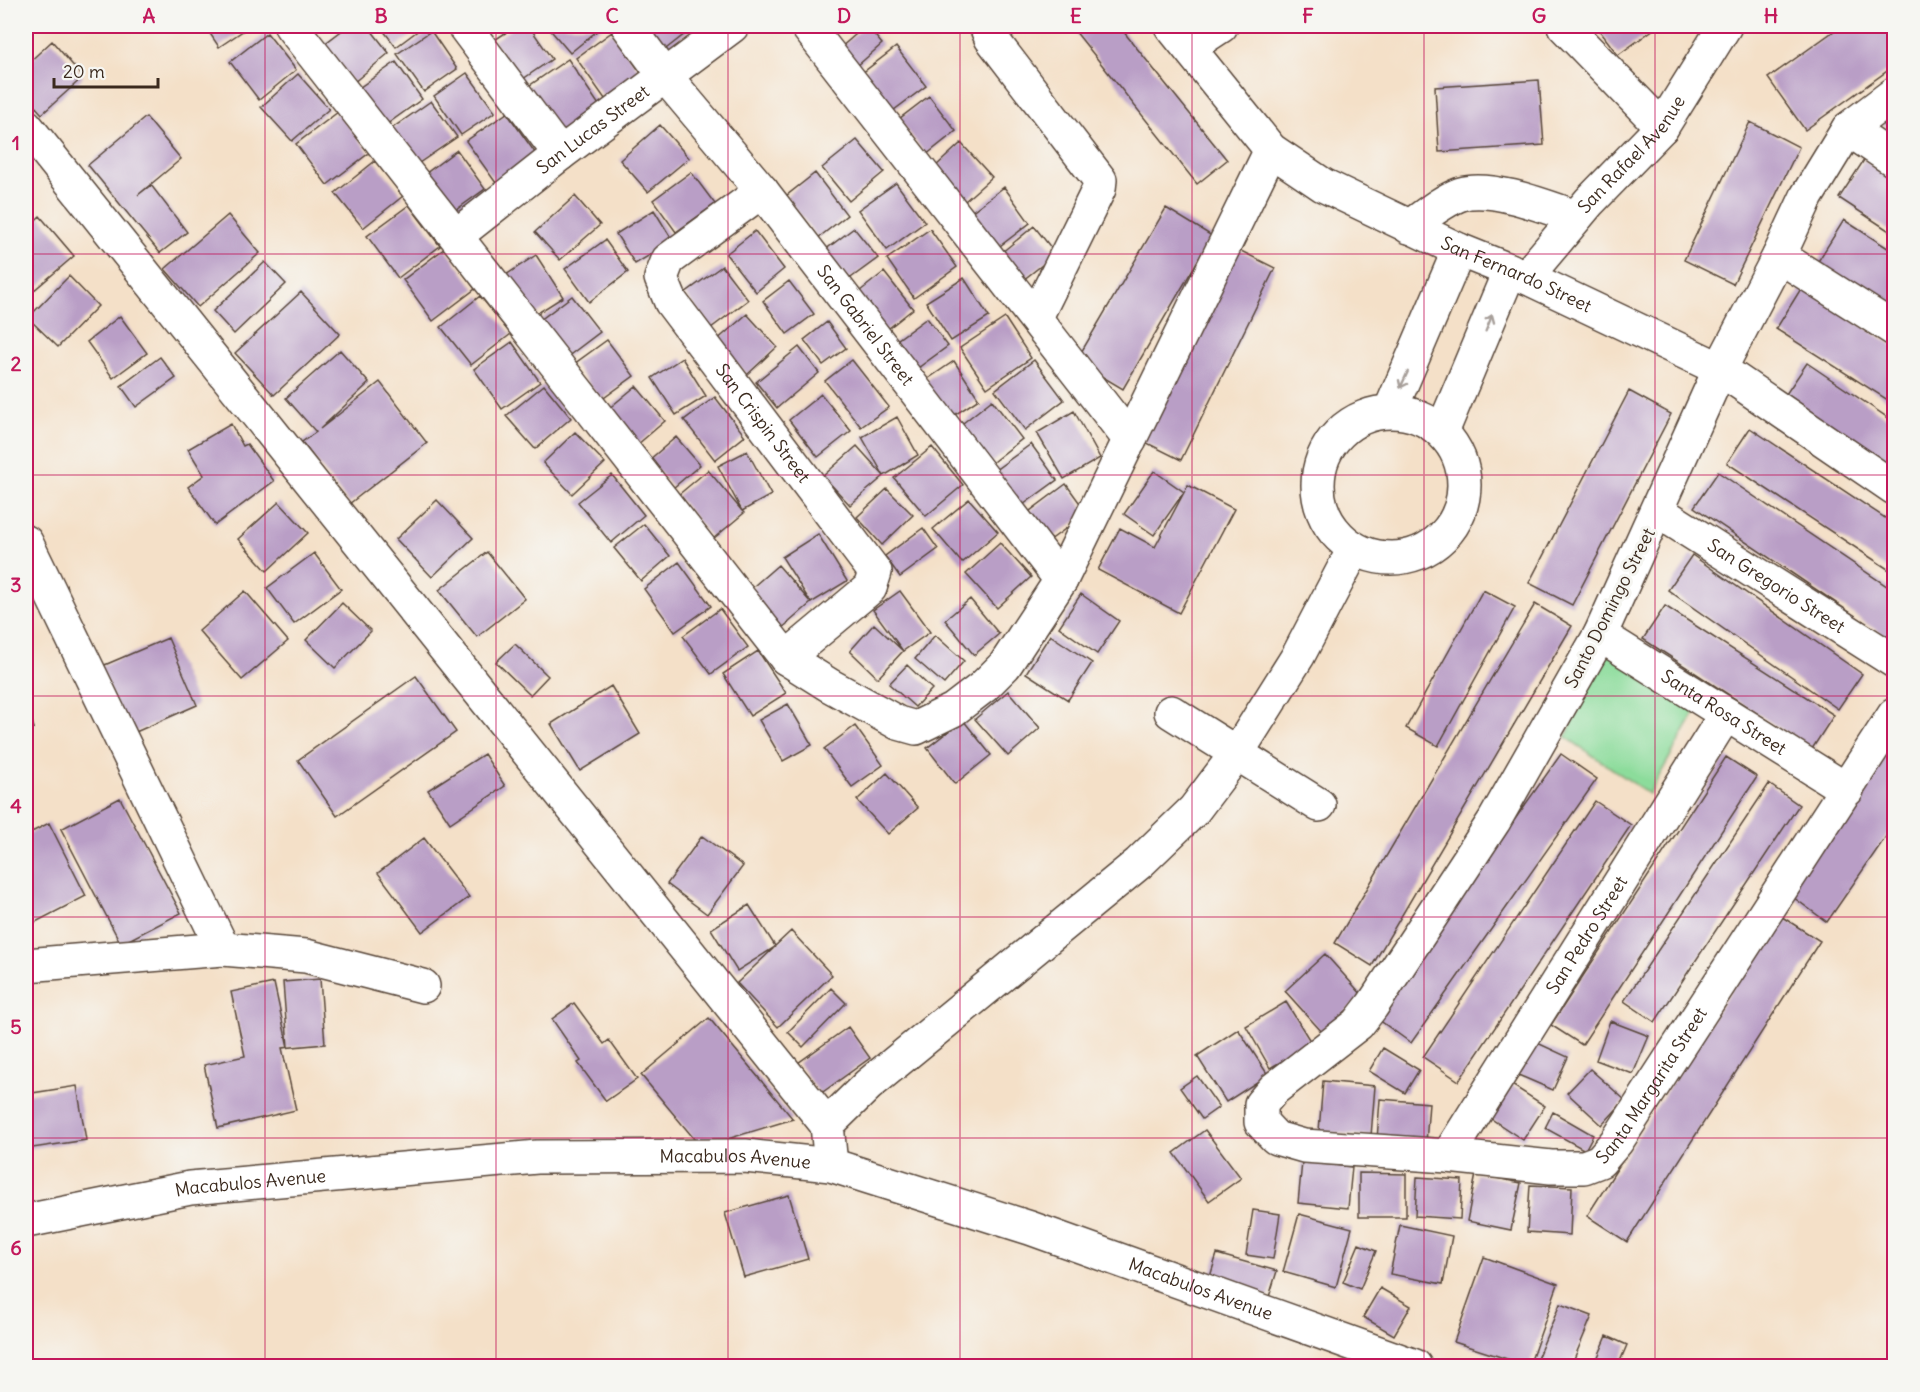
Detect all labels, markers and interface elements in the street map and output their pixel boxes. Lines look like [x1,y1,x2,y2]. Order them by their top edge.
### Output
text: A [143,3,156,28]
text: B [374,3,388,28]
text: C [605,3,619,28]
text: D [837,3,851,28]
text: E [1070,3,1082,28]
text: F [1302,3,1314,28]
text: G [1532,3,1546,28]
text: H [1764,3,1778,28]
scale bar [54,51,158,89]
text: 20 m [63,60,105,83]
street label: San Lucas Street [532,80,654,179]
street label: San Rafael Avenue [1572,91,1690,218]
text: 1 [12,130,20,155]
street label: San Fernardo Street [1437,231,1595,317]
street label: San Gabriel Street [812,260,919,390]
one-way arrow [1484,314,1495,332]
text: 2 [11,351,22,376]
street label: San Crispin Street [711,359,816,487]
one-way arrow [1398,370,1409,388]
street label: Santo Domingo Street [1559,524,1660,692]
street label: San Gregorio Street [1703,533,1850,638]
text: 3 [10,572,22,597]
street label: Santa Rosa Street [1657,664,1791,760]
text: 4 [10,793,22,818]
street label: San Pedro Street [1541,871,1632,998]
street label: Santa Margarita Street [1591,1003,1712,1168]
text: 5 [10,1014,22,1039]
street label: Macabulos Avenue [660,1144,812,1174]
street label: Macabulos Avenue [173,1164,327,1202]
text: 6 [10,1235,22,1260]
street label: Macabulos Avenue [1125,1252,1276,1325]

